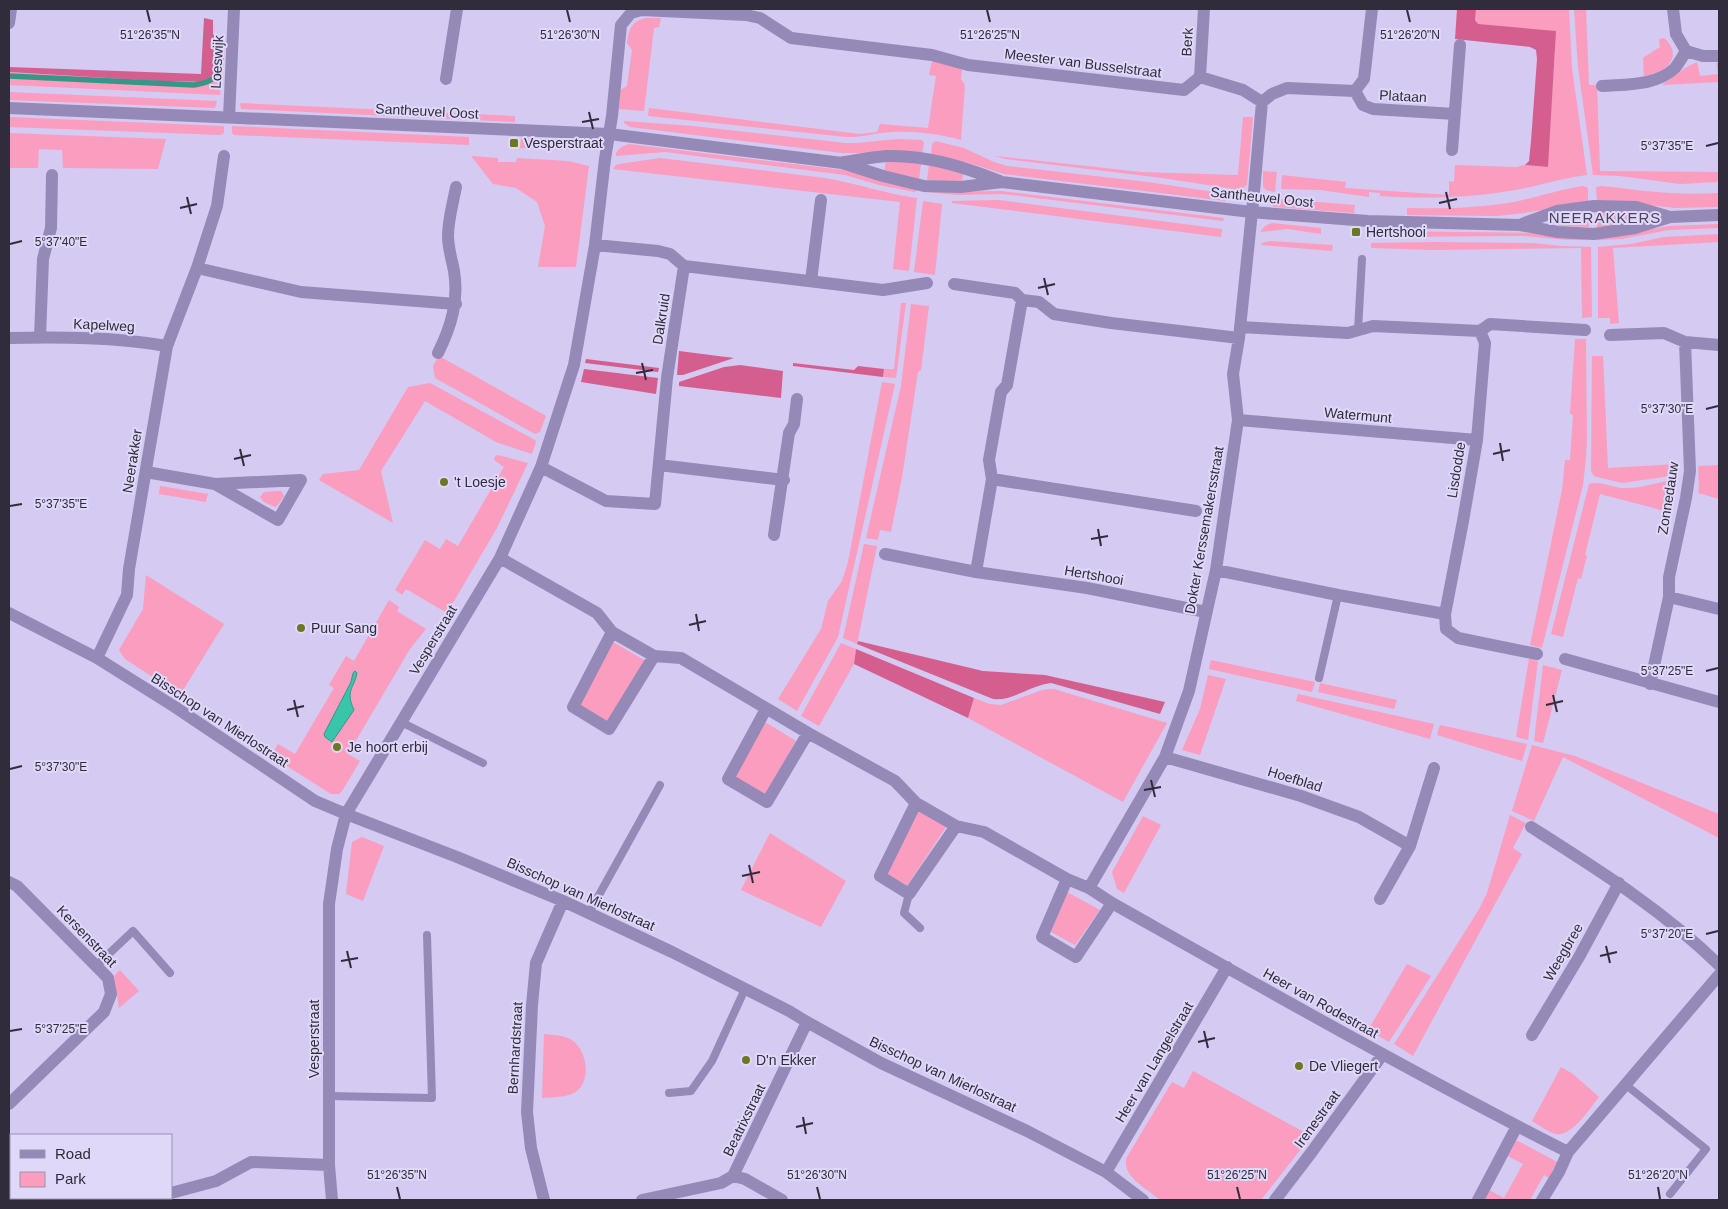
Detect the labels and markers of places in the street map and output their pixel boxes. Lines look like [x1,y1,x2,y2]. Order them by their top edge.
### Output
place label: Vesperstraat [524,135,603,151]
marker: Vesperstraat [508,137,520,149]
place label: Hertshooi [1366,224,1426,240]
marker: Hertshooi [1350,226,1362,238]
place label: 't Loesje [454,474,506,490]
marker: 't Loesje [438,476,450,488]
place label: Puur Sang [311,620,377,636]
marker: Puur Sang [295,622,307,634]
place label: Je hoort erbij [347,739,428,755]
marker: Je hoort erbij [331,741,343,753]
place label: D'n Ekker [756,1052,817,1068]
marker: D'n Ekker [740,1054,752,1066]
place label: De Vliegert [1309,1058,1378,1074]
marker: De Vliegert [1293,1060,1305,1072]

